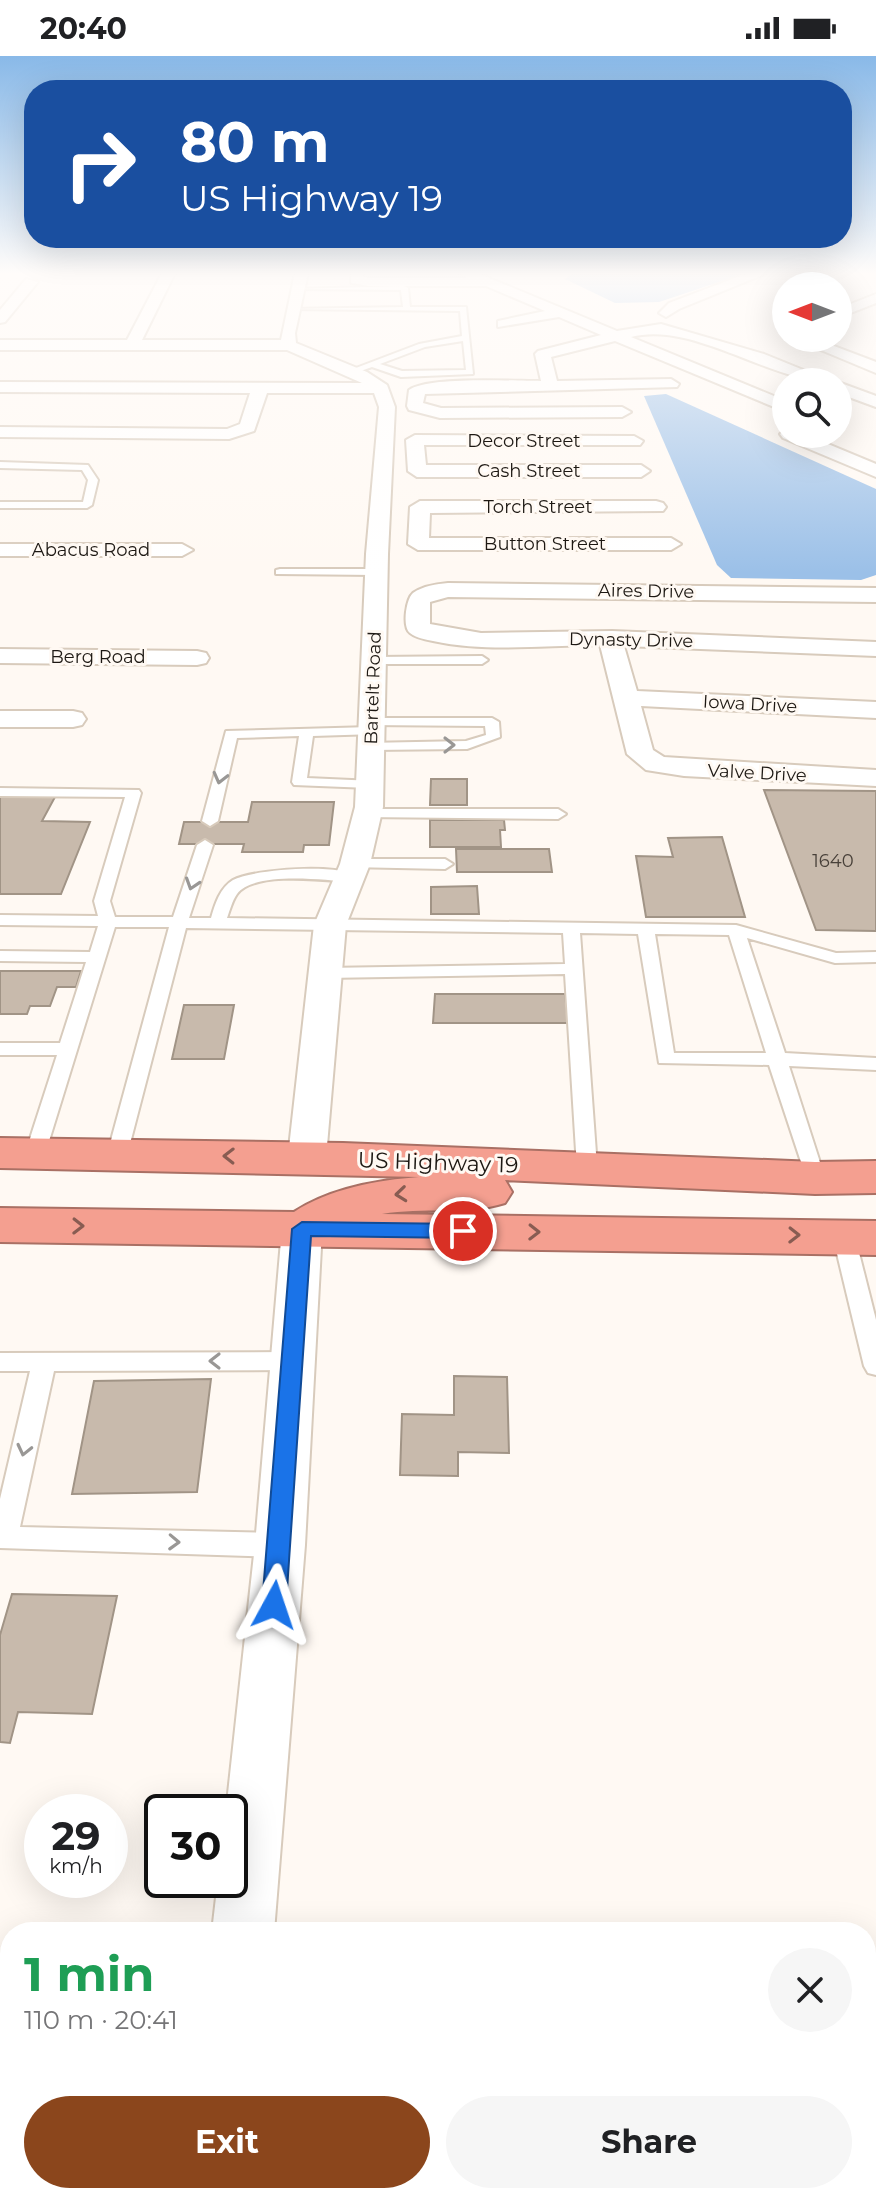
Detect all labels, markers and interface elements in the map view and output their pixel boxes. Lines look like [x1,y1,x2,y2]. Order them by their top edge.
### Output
text: 20:40 [40,10,127,47]
text: 80 m [180,108,330,176]
icon: right [48,112,152,216]
text: US Highway 19 [180,176,443,220]
north arrow [772,272,852,352]
map controls [772,272,852,448]
button: search [772,368,852,448]
street label: Decor Street [467,430,581,452]
street label: Cash Street [477,460,581,482]
street label: Torch Street [484,496,592,518]
street label: Button Street [484,533,606,555]
street label: Abacus Road [32,539,150,561]
street label: Aires Drive [598,579,694,603]
street label: Dynasty Drive [569,628,694,652]
street label: Bartelt Road [360,631,386,745]
street label: Berg Road [50,646,146,668]
street label: Iowa Drive [702,691,798,717]
one-way arrow [443,736,456,754]
street label: Valve Drive [707,759,807,787]
one-way arrow [213,770,230,784]
house number: 1640 [812,850,854,872]
one-way arrow [186,876,202,890]
street label: US Highway 19 [357,1146,519,1179]
one-way arrow [222,1147,235,1165]
one-way arrow [394,1185,407,1202]
pin [429,1197,497,1265]
icon: arrive [441,1209,485,1253]
one-way arrow [72,1217,85,1235]
one-way arrow [528,1223,541,1241]
one-way arrow [788,1226,801,1244]
one-way arrow [208,1352,221,1370]
one-way arrow [16,1442,33,1456]
one-way arrow [168,1534,181,1551]
position arrow [232,1563,316,1647]
speed limit sign: 30 [144,1794,248,1898]
text: 29 [51,1811,101,1860]
text: km/h [49,1854,103,1878]
text: 1 min [24,1945,154,2003]
button: close [768,1948,852,2032]
text: 110 m · 20:41 [24,2004,178,2036]
button: Exit [24,2096,430,2188]
button: Share [446,2096,852,2188]

